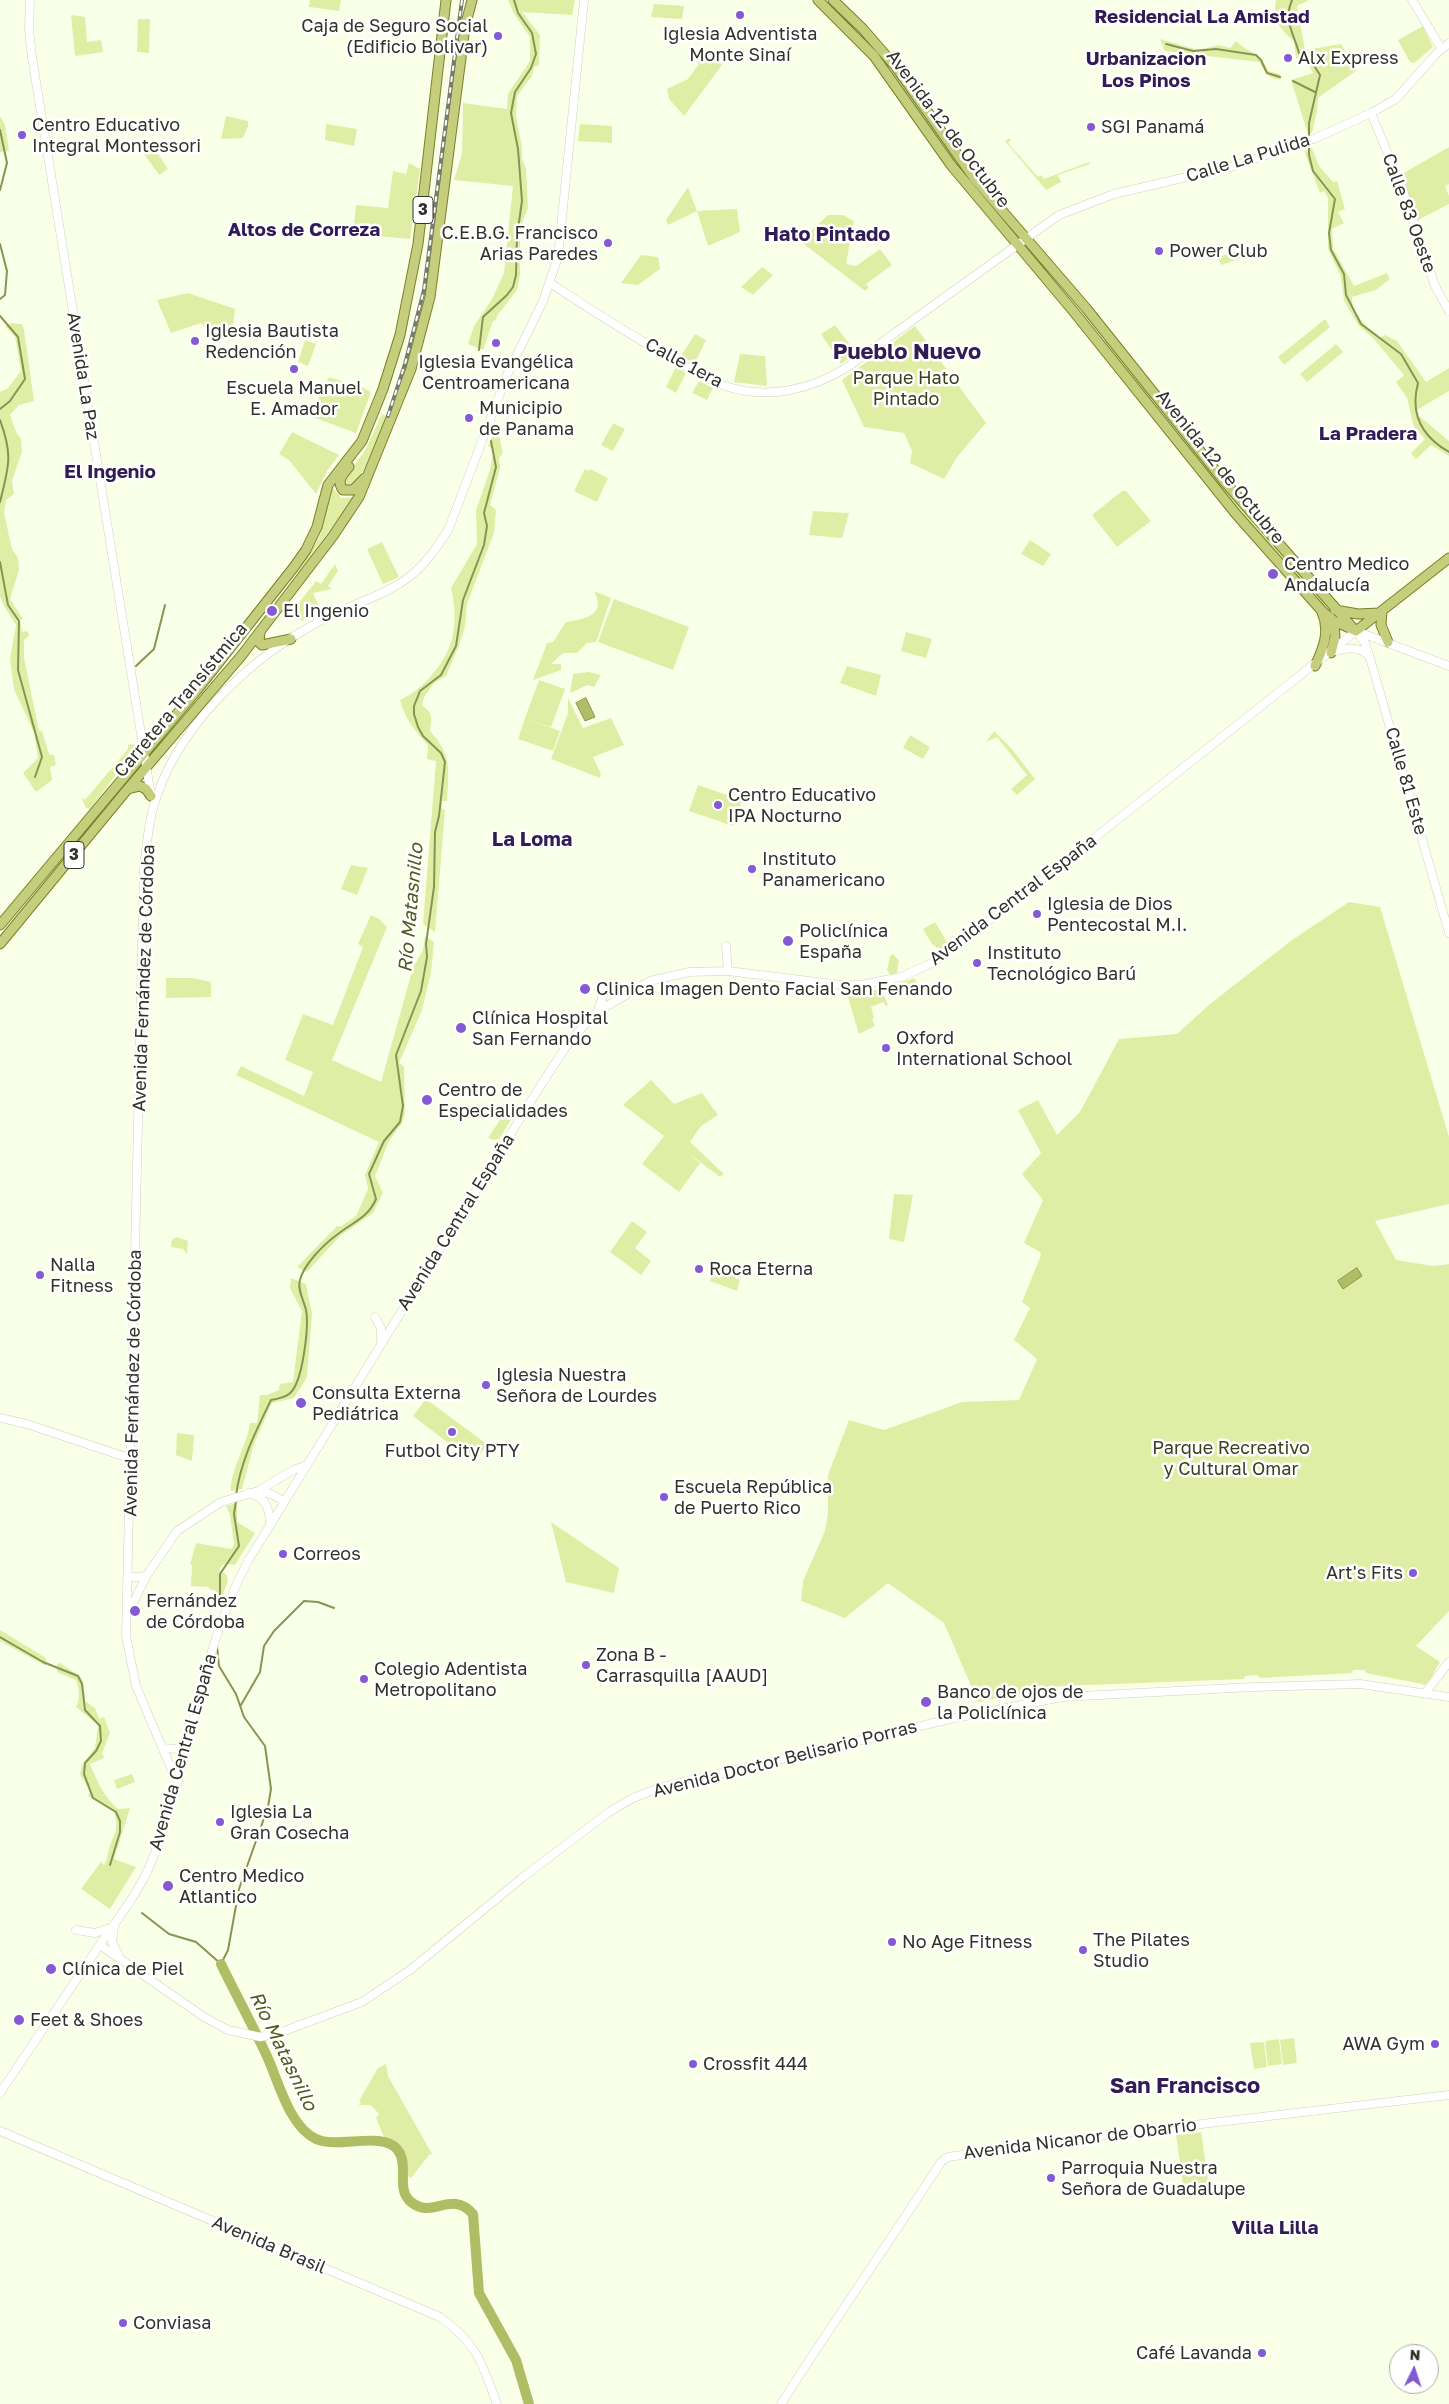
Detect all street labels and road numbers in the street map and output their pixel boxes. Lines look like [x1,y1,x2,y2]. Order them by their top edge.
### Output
street label: Avenida 12 de Octubre [882,46,1014,212]
street label: Calle La Pulida [1183,129,1313,187]
street label: Calle 83 Oeste [1377,150,1441,276]
road number: 3 [413,196,433,224]
street label: Avenida La Paz [62,311,104,441]
street label: Calle 1era [641,334,727,392]
street label: Avenida 12 de Octubre [1151,386,1289,548]
street label: Carretera Transístmica [110,618,252,782]
street label: Calle 81 Este [1380,725,1432,837]
street label: Avenida Central España [925,830,1101,970]
road number: 3 [64,842,84,868]
street label: Avenida Fernández de Córdoba [129,844,159,1112]
street label: Avenida Central España [393,1130,519,1314]
street label: Avenida Fernández de Córdoba [120,1249,146,1517]
street label: Avenida Central España [145,1651,221,1853]
street label: Avenida Doctor Belisario Porras [651,1716,919,1802]
street label: Avenida Nicanor de Obarrio [962,2114,1198,2164]
street label: Avenida Brasil [209,2211,329,2279]

